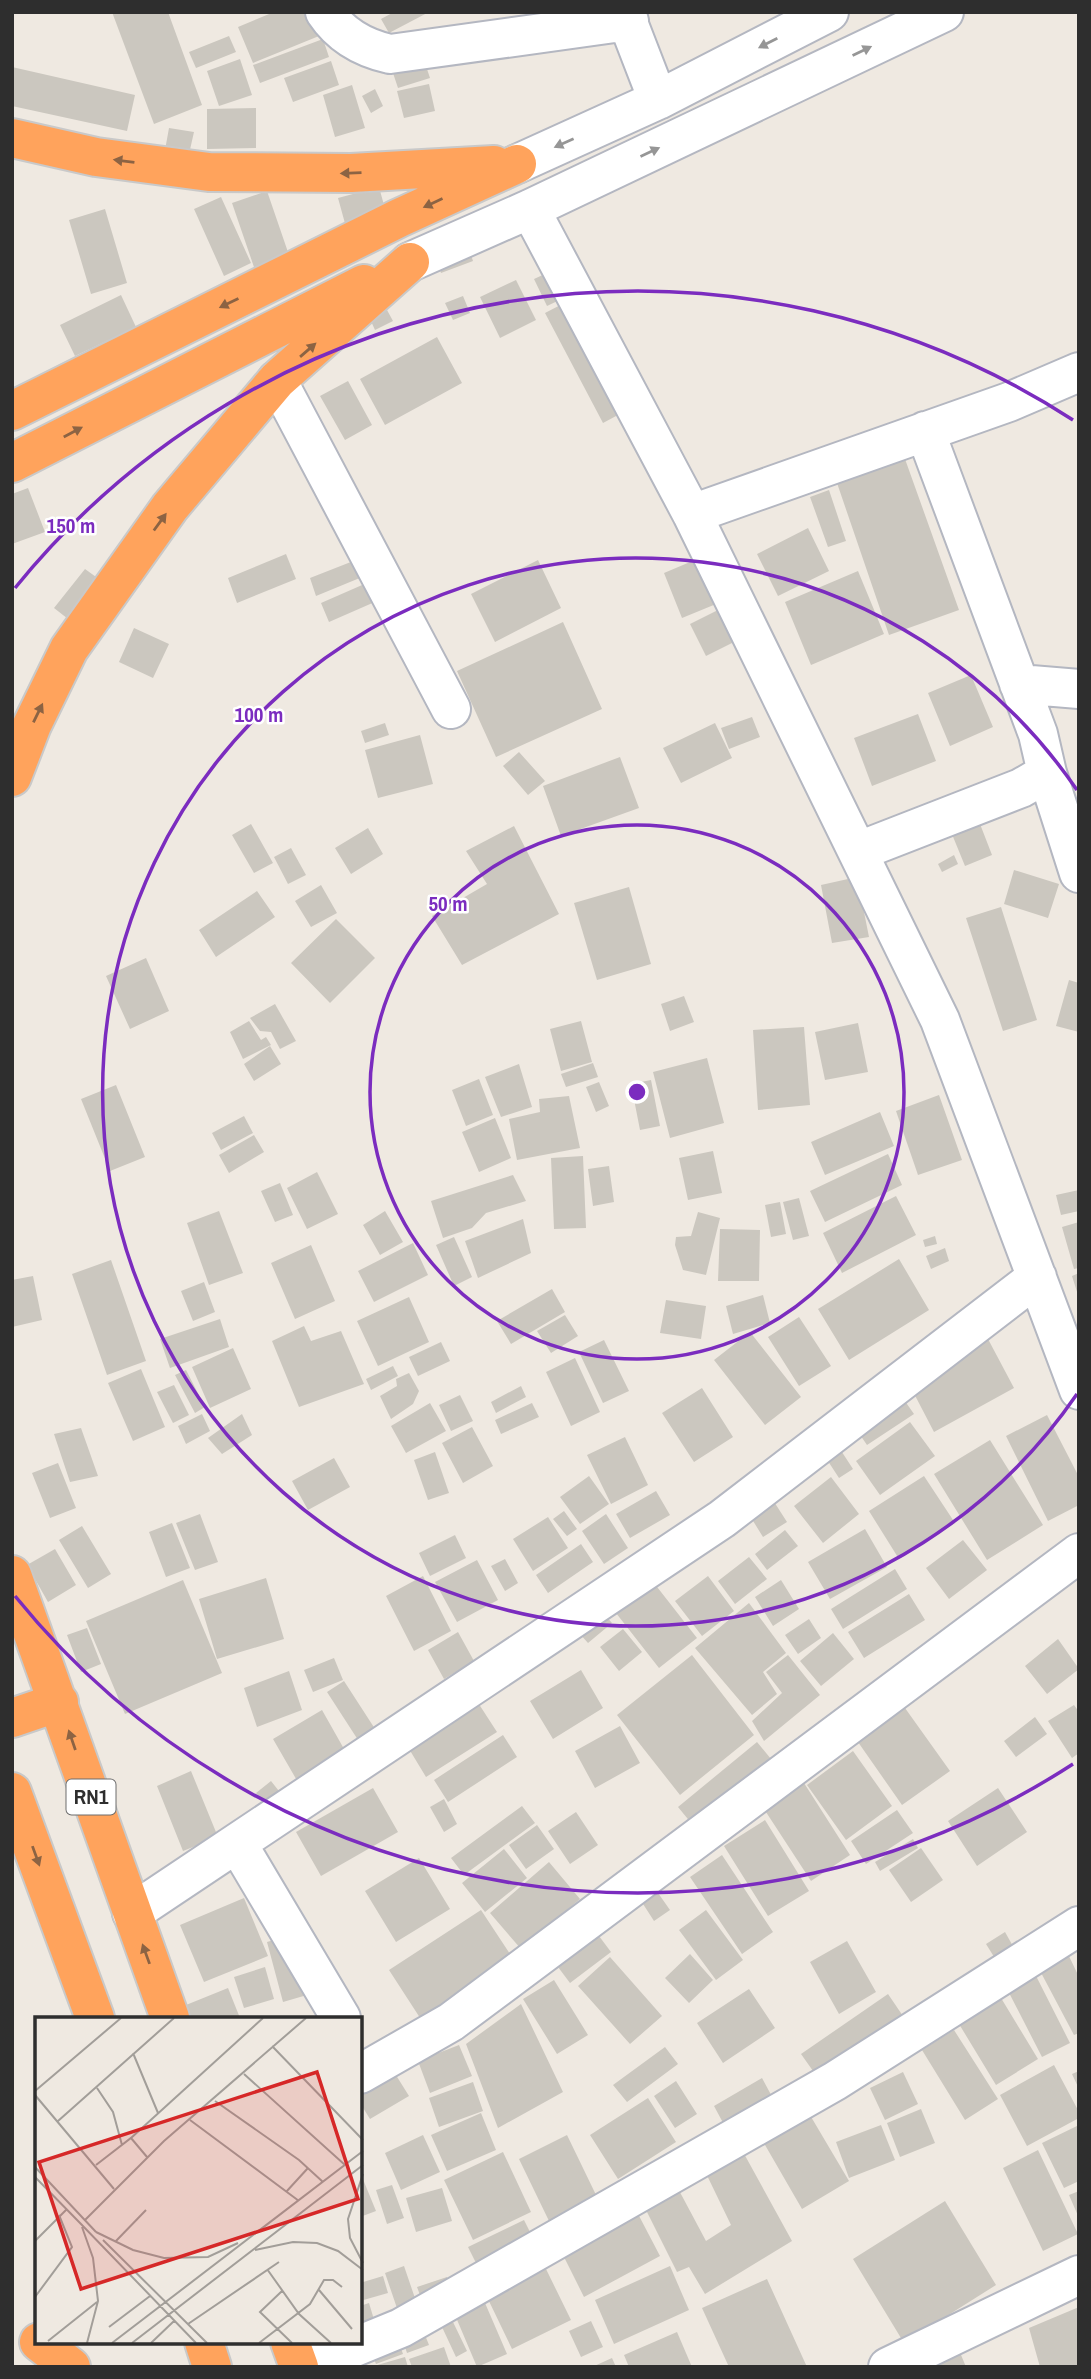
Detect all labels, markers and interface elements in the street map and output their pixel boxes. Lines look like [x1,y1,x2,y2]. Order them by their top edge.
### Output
one-way arrow [758,37,778,49]
one-way arrow [852,46,872,57]
one-way arrow [554,137,574,149]
one-way arrow [640,147,660,158]
one-way arrow [113,156,135,167]
one-way arrow [340,167,362,178]
one-way arrow [423,197,443,208]
one-way arrow [219,297,239,308]
one-way arrow [299,342,317,358]
one-way arrow [63,426,83,438]
text: 150 m [47,511,95,540]
one-way arrow [153,513,167,531]
text: 100 m [235,700,283,729]
one-way arrow [32,703,43,723]
text: 50 m [428,889,468,918]
centre of rings [625,1080,649,1104]
one-way arrow [66,1729,77,1750]
road number: RN1 [66,1780,116,1814]
one-way arrow [30,1846,41,1867]
one-way arrow [141,1944,152,1965]
inset map [35,2017,362,2344]

